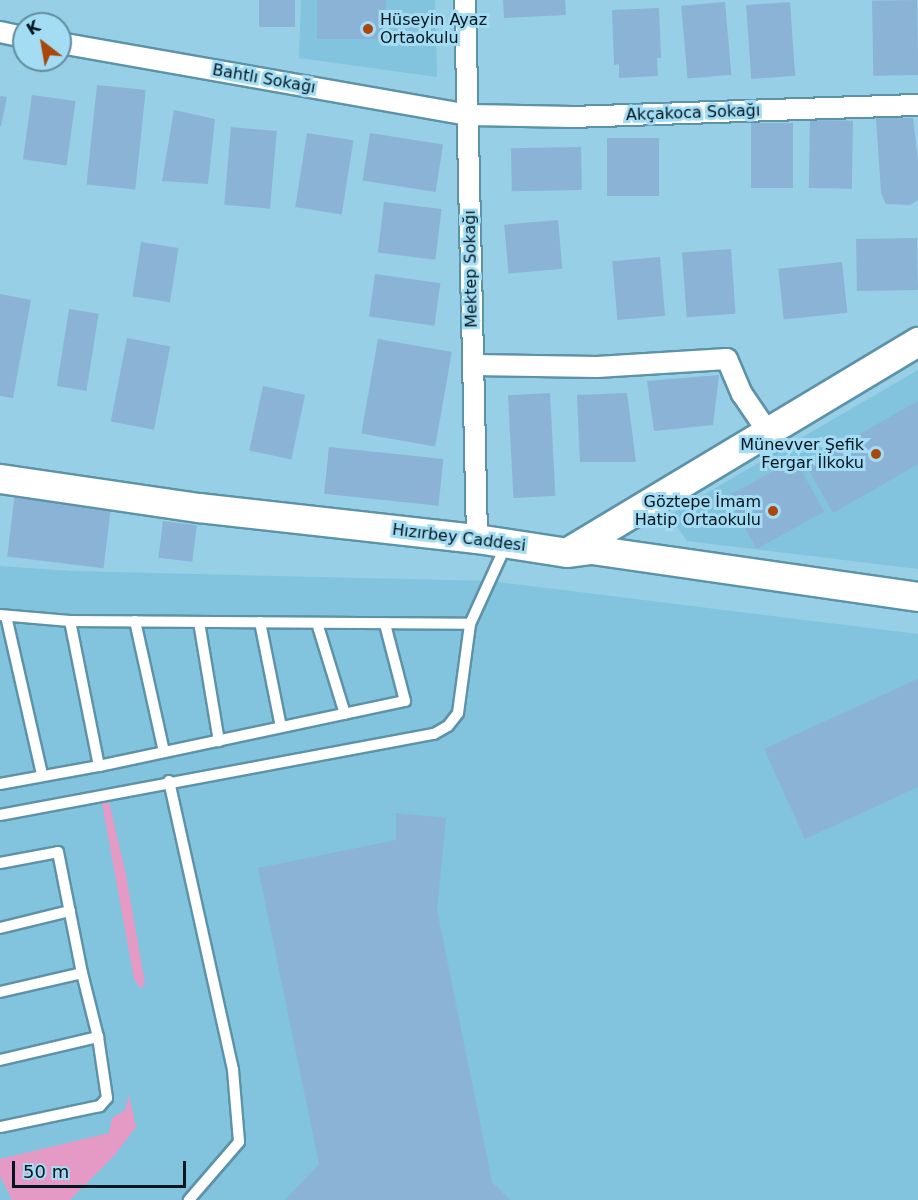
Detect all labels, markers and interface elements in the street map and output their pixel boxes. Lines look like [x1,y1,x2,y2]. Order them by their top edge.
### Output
place label: Hüseyin Ayaz Ortaokulu [380,10,487,48]
north arrow [12,12,72,72]
text: K [23,17,44,39]
marker: Hüseyin Ayaz Ortaokulu [361,22,375,36]
street label: Bahtlı Sokağı [211,60,317,98]
street label: Akçakoca Sokağı [626,101,760,125]
street label: Mektep Sokağı [460,210,482,328]
place label: Münevver Şefik Fergar İlkoku [740,435,864,473]
marker: Münevver Şefik Fergar İlkoku [869,447,883,461]
place label: Göztepe İmam Hatip Ortaokulu [635,492,761,530]
marker: Göztepe İmam Hatip Ortaokulu [766,504,780,518]
street label: Hızırbey Caddesi [391,520,527,556]
scale bar [15,1149,189,1187]
text: 50 m [23,1161,69,1182]

